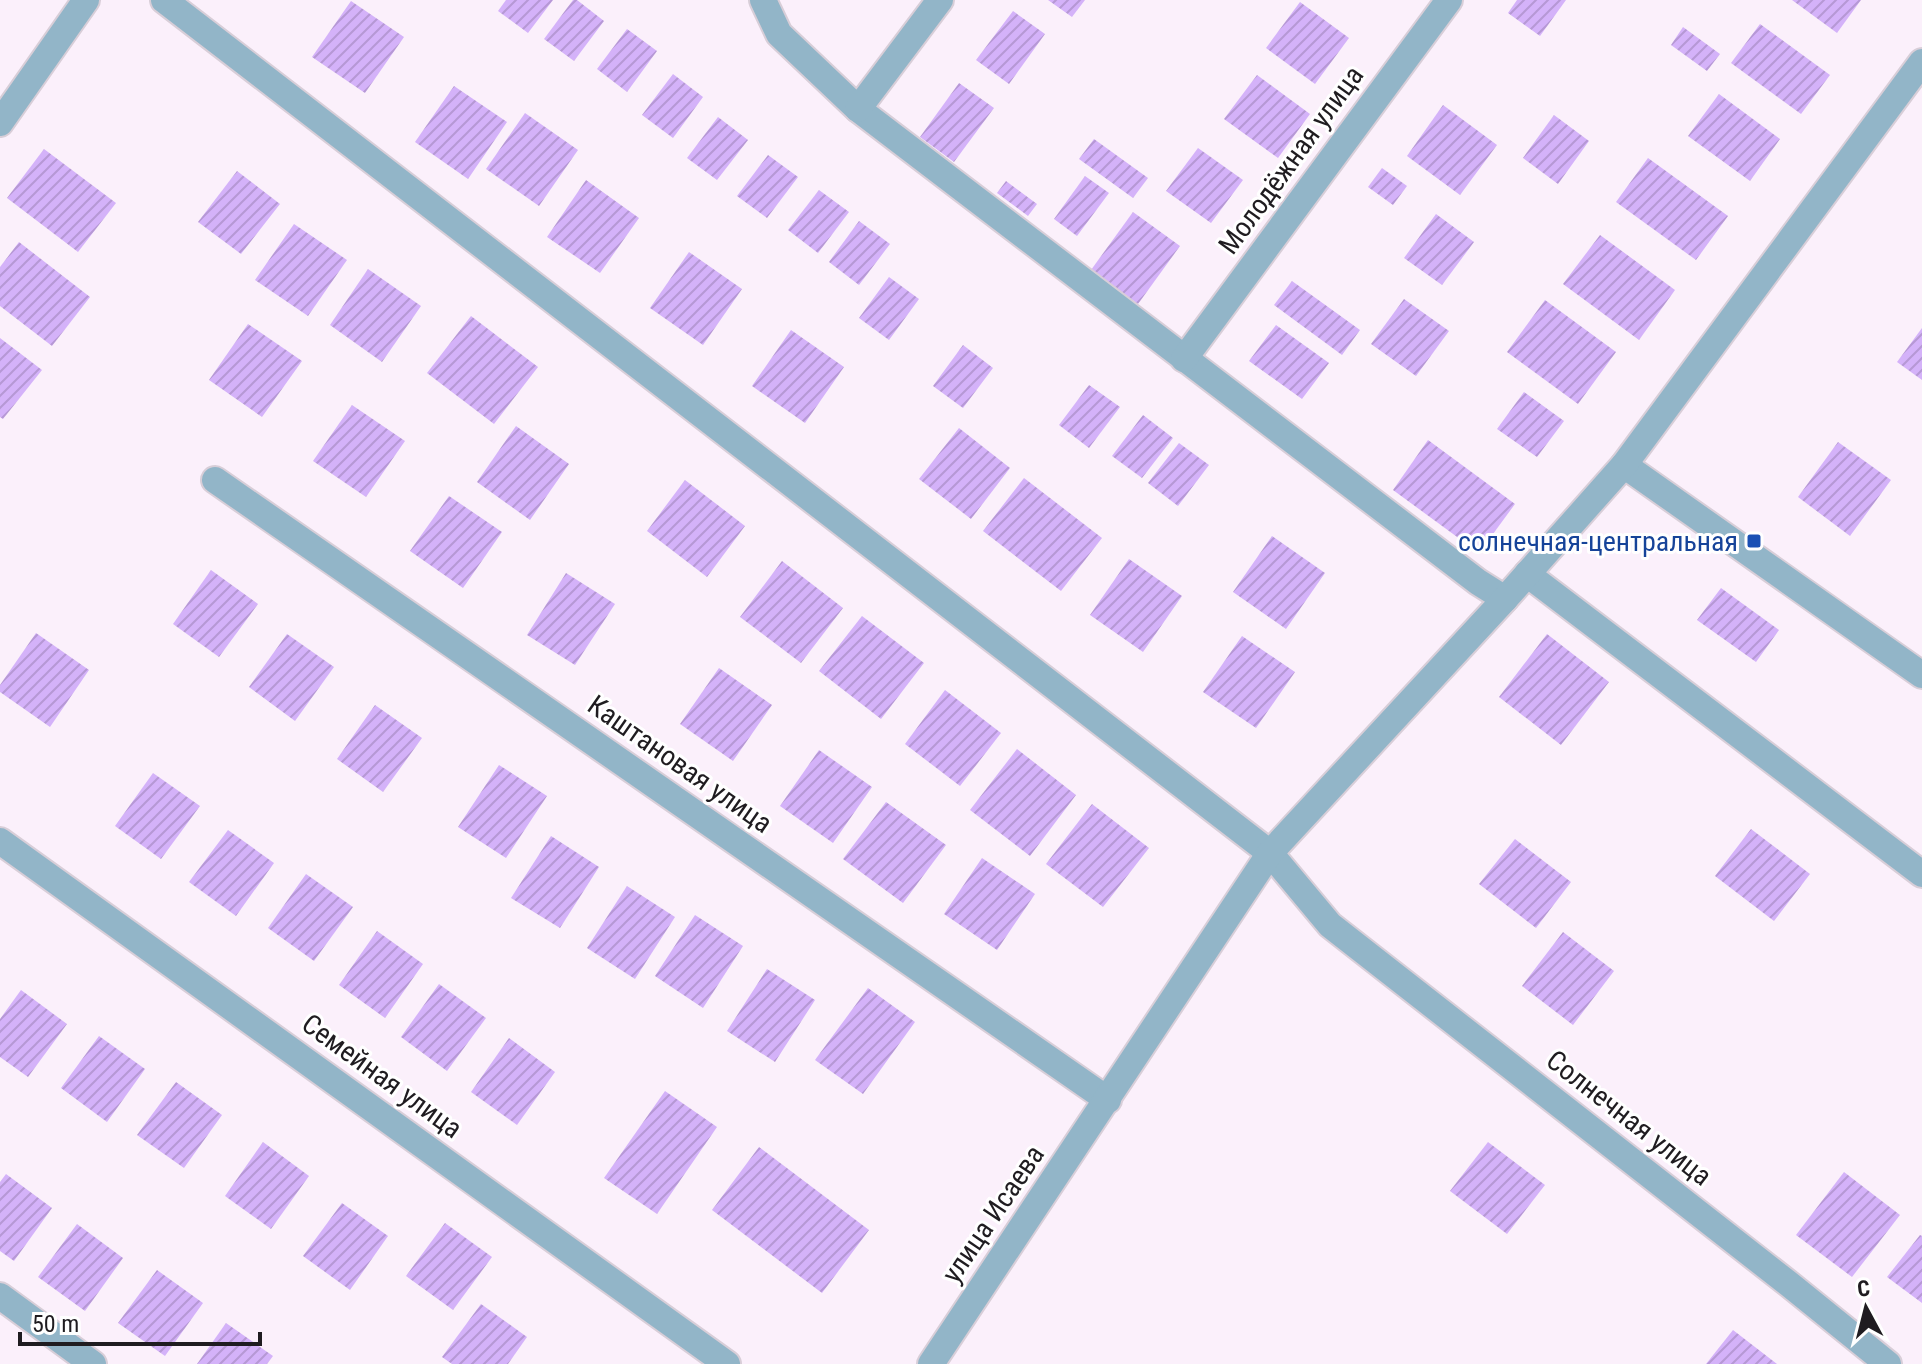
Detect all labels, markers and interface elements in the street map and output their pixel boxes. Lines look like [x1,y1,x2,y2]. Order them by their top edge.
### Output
street label: Молодёжная улица [1212,60,1370,260]
place label: солнечная-центральная [1458,525,1738,558]
marker: солнечная-центральная [1745,532,1763,550]
street label: Каштановая улица [581,688,779,840]
street label: Семейная улица [296,1007,468,1145]
street label: Солнечная улица [1540,1043,1718,1193]
street label: улица Исаева [935,1139,1051,1289]
north arrow [1826,1268,1906,1348]
text: С [1856,1275,1871,1302]
scale bar [20,1296,260,1346]
text: 50 m [32,1310,79,1338]

